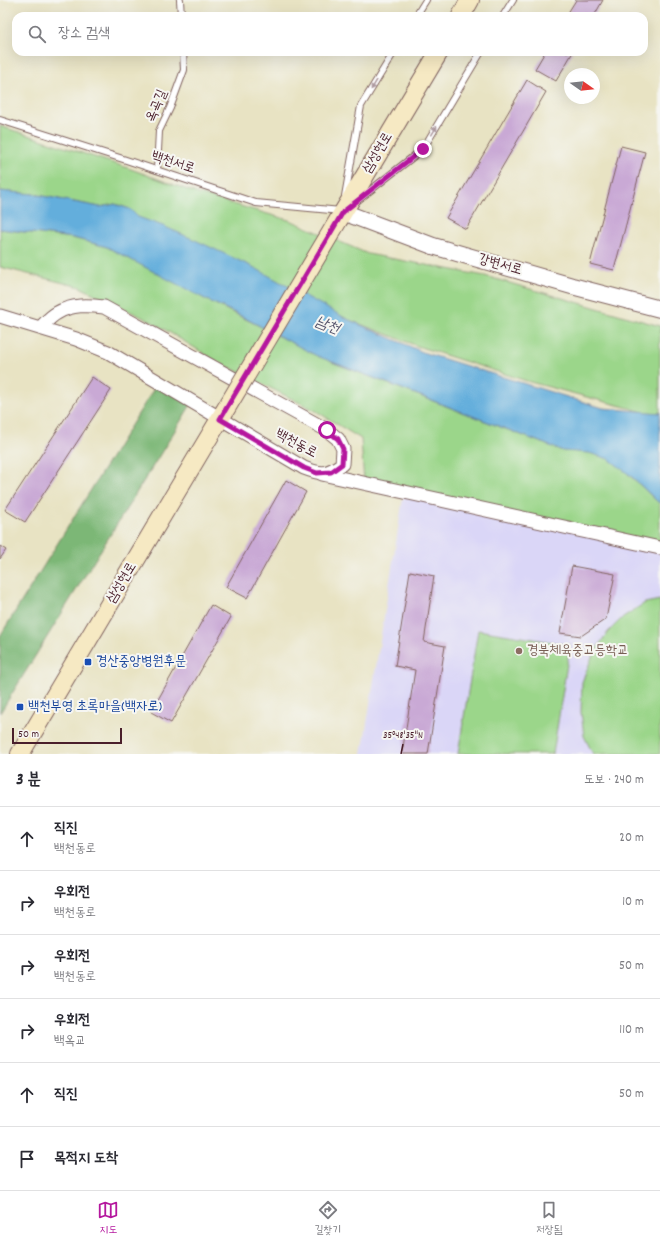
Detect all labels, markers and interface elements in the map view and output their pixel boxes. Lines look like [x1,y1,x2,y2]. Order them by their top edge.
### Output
search box [12,12,648,56]
icon: search [26,23,48,45]
text: 장소 검색 [58,23,110,45]
north arrow [564,68,600,104]
one-way arrow [370,80,378,90]
street label: 옥곡길 [141,86,173,125]
one-way arrow [430,125,437,137]
street label: 삼성현로 [358,129,398,177]
route end [414,140,432,158]
street label: 백천서로 [148,147,198,179]
street label: 강변서로 [476,249,524,281]
water label: 남천 [312,311,344,341]
route start [318,421,336,439]
street label: 백천동로 [271,425,321,463]
street label: 삼성현로 [102,559,142,607]
place label: 경북체육중고등학교 [527,641,628,661]
marker: 경북체육중고등학교 [514,646,524,656]
place label: 경산중앙병원후문 [96,652,186,672]
marker: 경산중앙병원후문 [83,657,93,667]
place label: 백천부영 초록마을(백자로) [28,697,163,717]
marker: 백천부영 초록마을(백자로) [15,702,25,712]
scale bar [12,726,122,745]
text: 50 m [18,727,39,743]
text: 35°48'35"N [383,729,423,743]
text: 3 분 [16,769,41,793]
text: 도보 · 240 m [584,771,644,790]
text: 직진 [54,818,78,840]
icon: ahead [16,828,38,850]
text: 20 m [619,829,644,848]
text: 백천동로 [54,840,96,859]
text: 우회전 [54,882,90,904]
icon: right [16,892,38,914]
text: 10 m [622,893,644,912]
text: 백천동로 [54,904,96,923]
text: 우회전 [54,946,90,968]
icon: right [16,956,38,978]
text: 50 m [619,957,644,976]
text: 백천동로 [54,968,96,987]
text: 우회전 [54,1010,90,1032]
icon: right [16,1020,38,1042]
text: 110 m [619,1021,644,1040]
text: 백옥교 [54,1032,85,1051]
icon: ahead [16,1084,38,1106]
text: 직진 [54,1084,78,1106]
text: 50 m [619,1085,644,1104]
icon: arrive [16,1148,38,1170]
text: 목적지 도착 [54,1148,118,1170]
tab: 지도 [97,1199,119,1239]
tab: 길찾기 [314,1199,341,1239]
tab: 저장됨 [536,1199,563,1239]

